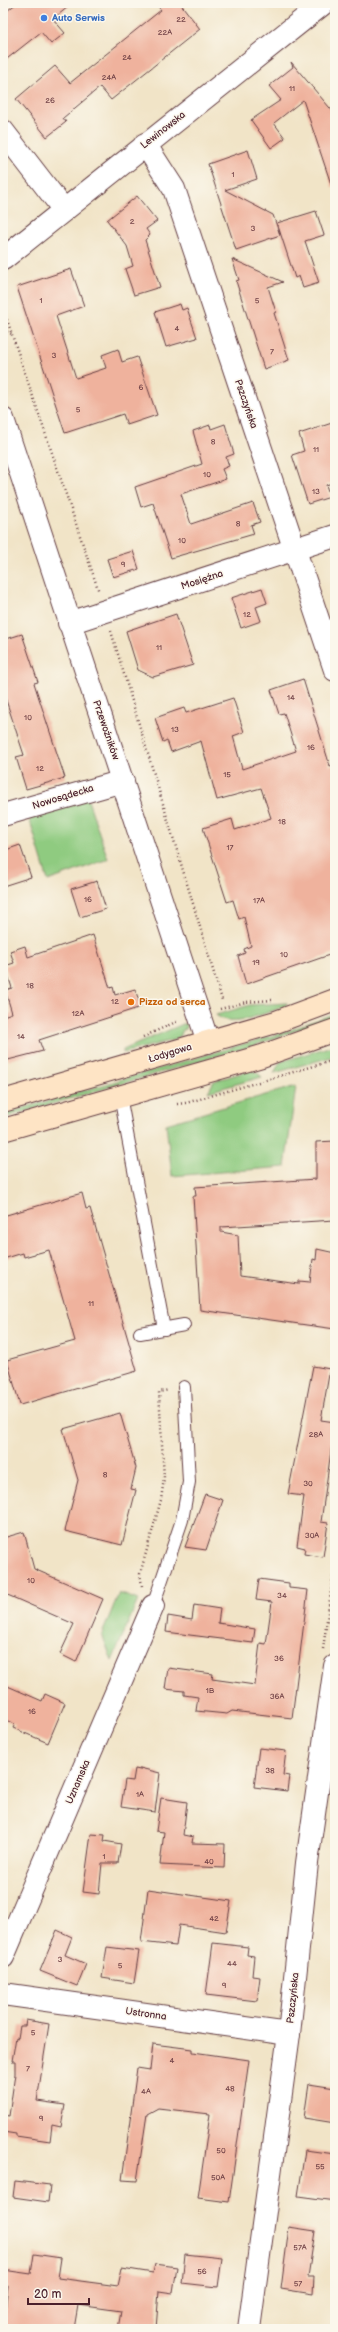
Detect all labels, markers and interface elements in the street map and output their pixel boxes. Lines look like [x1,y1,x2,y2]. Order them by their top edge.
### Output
place label: Auto Serwis [51,12,105,24]
marker: Auto Serwis [39,13,49,23]
house number: 22 [176,15,186,24]
house number: 22A [158,28,172,37]
house number: 24 [122,53,132,62]
house number: 24A [102,73,116,82]
house number: 11 [289,84,295,93]
house number: 26 [45,96,55,105]
street label: Lewinowska [138,109,188,151]
house number: 1 [231,170,235,179]
house number: 2 [130,217,135,226]
house number: 3 [251,224,256,233]
house number: 1 [39,296,43,305]
house number: 5 [255,296,260,305]
house number: 4 [175,324,180,333]
house number: 7 [270,347,274,356]
house number: 3 [52,351,57,360]
street label: Pszczyńska [232,378,260,431]
house number: 6 [139,383,144,392]
house number: 5 [76,405,81,414]
house number: 8 [211,437,216,446]
house number: 11 [313,445,319,454]
house number: 10 [203,470,211,479]
house number: 13 [312,487,320,496]
house number: 8 [236,519,241,528]
house number: 10 [178,536,186,545]
house number: 9 [121,560,126,569]
street label: Mosiężna [179,567,225,592]
house number: 12 [243,610,251,619]
house number: 11 [156,643,162,652]
house number: 14 [287,693,295,702]
street label: Przewoźników [90,699,122,762]
house number: 10 [24,713,32,722]
house number: 13 [171,725,179,734]
house number: 16 [307,743,315,752]
house number: 12 [36,764,44,773]
house number: 15 [223,770,231,779]
street label: Nowosądecka [31,782,95,812]
house number: 18 [278,817,286,826]
house number: 17 [226,843,234,852]
house number: 16 [84,895,92,904]
house number: 17A [253,896,265,905]
house number: 10 [280,950,288,959]
house number: 19 [252,958,260,967]
house number: 18 [26,981,34,990]
place label: Pizza od serca [139,996,206,1008]
house number: 12 [111,997,119,1006]
marker: Pizza od serca [126,997,136,1007]
house number: 12A [72,1009,84,1018]
house number: 14 [17,1032,25,1041]
street label: Łodygowa [147,1041,194,1065]
house number: 11 [88,1299,94,1308]
house number: 28A [309,1430,323,1439]
house number: 8 [103,1470,108,1479]
house number: 30 [303,1479,313,1488]
house number: 30A [305,1531,319,1540]
house number: 10 [27,1576,35,1585]
house number: 34 [277,1591,287,1600]
house number: 36 [274,1654,284,1663]
house number: 1B [206,1686,215,1695]
house number: 36A [270,1692,284,1701]
house number: 16 [28,1707,36,1716]
street label: Uznamska [63,1758,93,1806]
house number: 38 [265,1766,275,1775]
house number: 1A [136,1790,144,1799]
house number: 1 [102,1852,106,1861]
house number: 40 [204,1857,214,1866]
house number: 42 [209,1914,219,1923]
house number: 3 [58,1955,63,1964]
house number: 44 [227,1959,237,1968]
house number: 5 [118,1961,123,1970]
street label: Pszczyńska [284,1972,302,2024]
house number: 9 [222,1981,227,1990]
street label: Ustronna [125,2005,168,2023]
house number: 5 [31,2028,36,2037]
house number: 4 [170,2056,175,2065]
house number: 7 [26,2064,30,2073]
house number: 48 [225,2084,235,2093]
house number: 4A [141,2087,151,2096]
house number: 9 [39,2114,44,2123]
house number: 50 [216,2146,226,2155]
house number: 55 [315,2162,325,2171]
house number: 50A [211,2173,225,2182]
house number: 57A [293,2243,307,2252]
house number: 56 [197,2267,207,2276]
house number: 57 [294,2279,302,2288]
scale bar [28,2280,89,2306]
text: 20 m [34,2287,61,2302]

